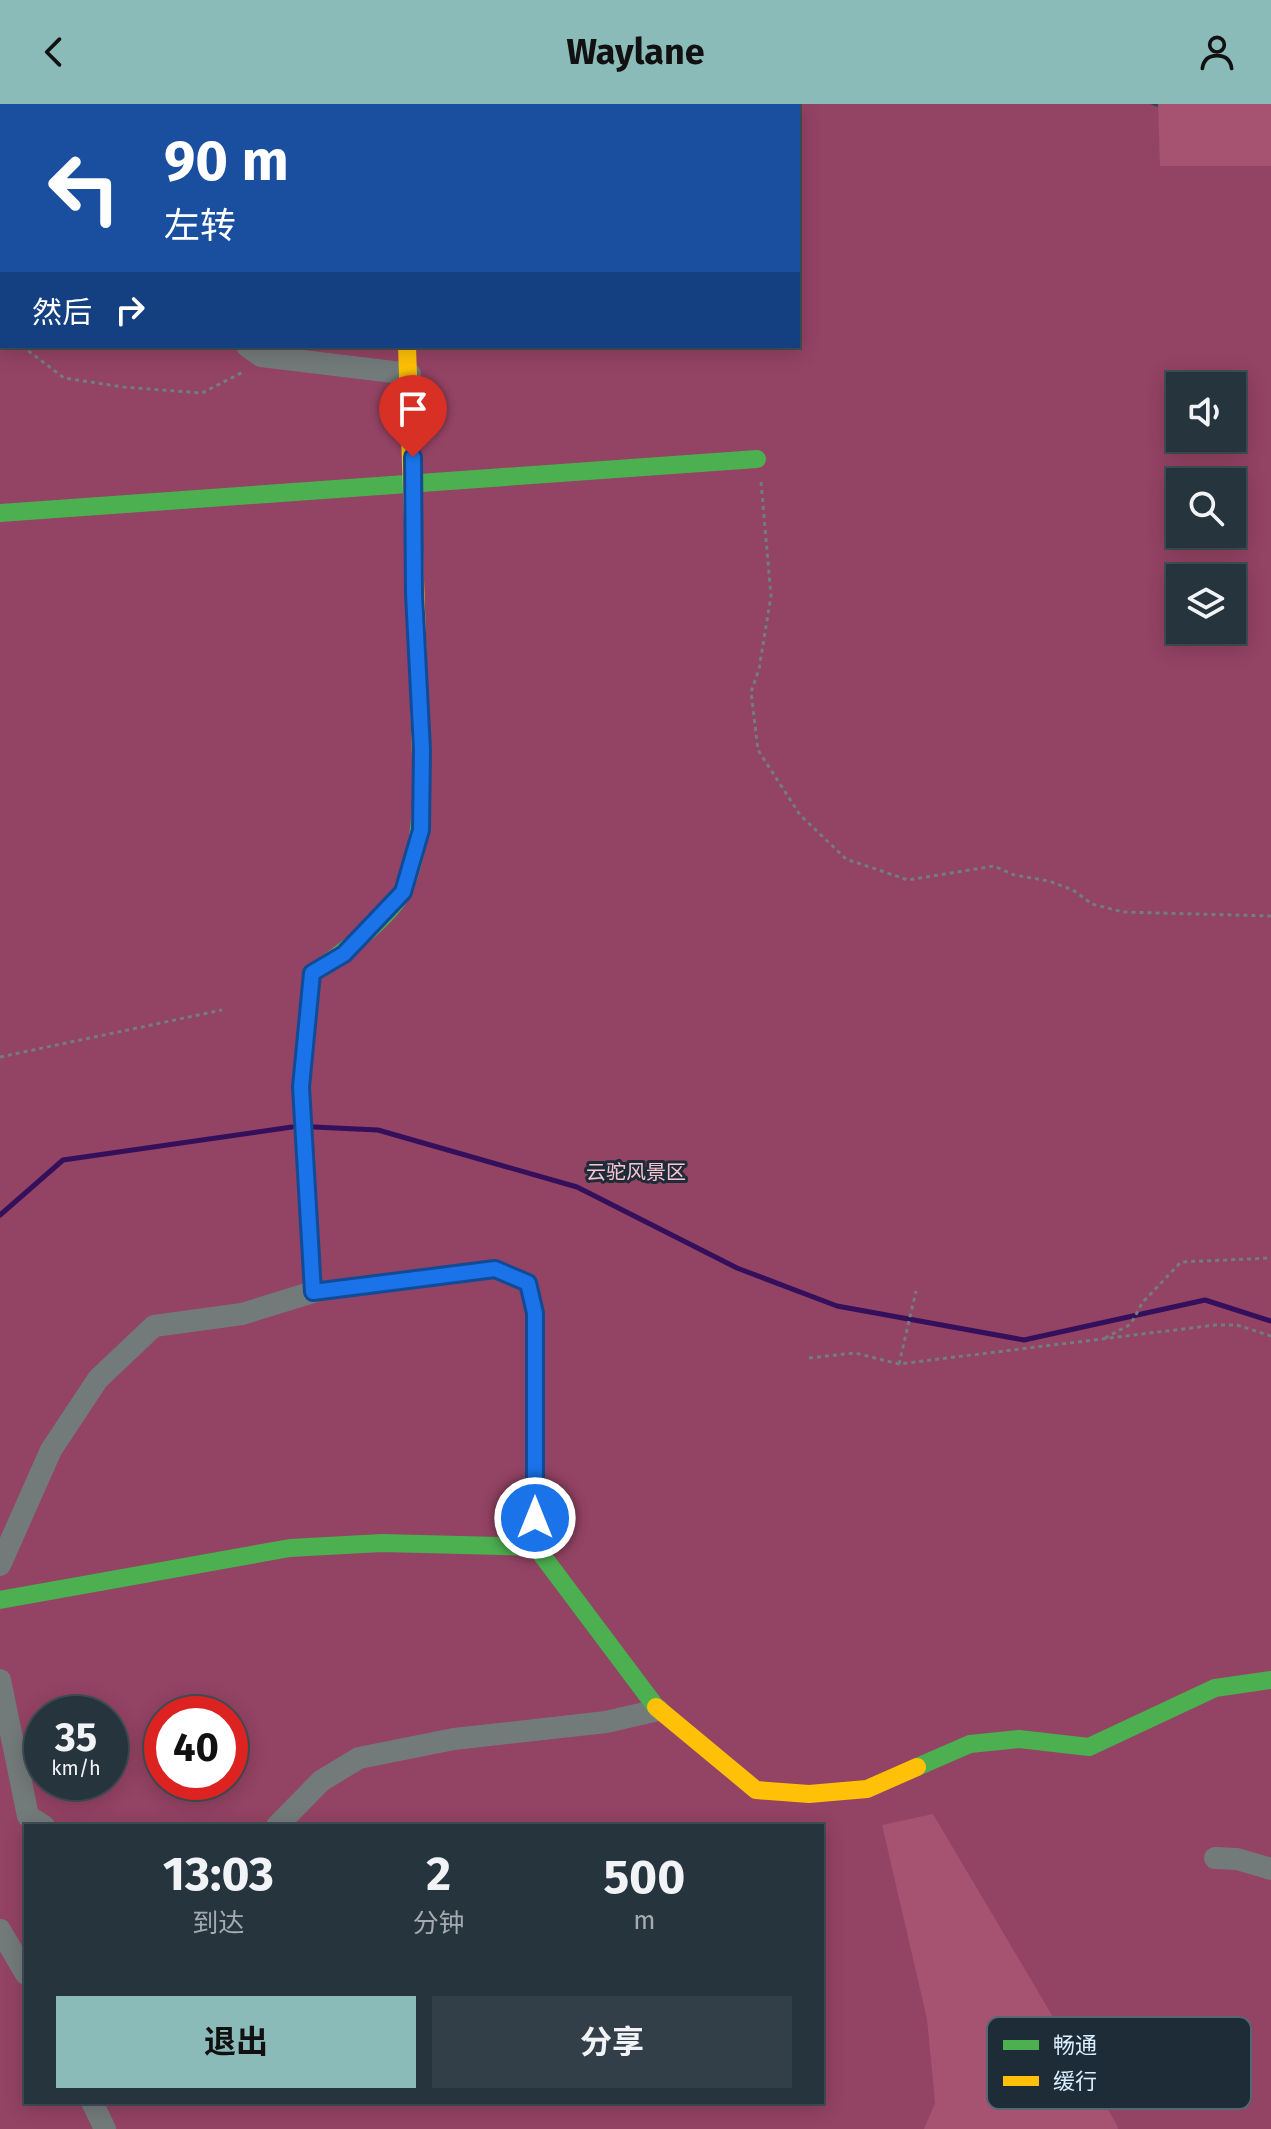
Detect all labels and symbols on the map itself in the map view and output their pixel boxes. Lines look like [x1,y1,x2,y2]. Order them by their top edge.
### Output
pin [379,375,447,457]
park label: 云驼风景区 [586,1160,686,1184]
position arrow [493,1476,577,1560]
speed limit sign: 40 [144,1696,248,1800]
legend [987,2017,1251,2109]
text: 畅通 [1053,2032,1097,2059]
text: 缓行 [1053,2068,1097,2095]

